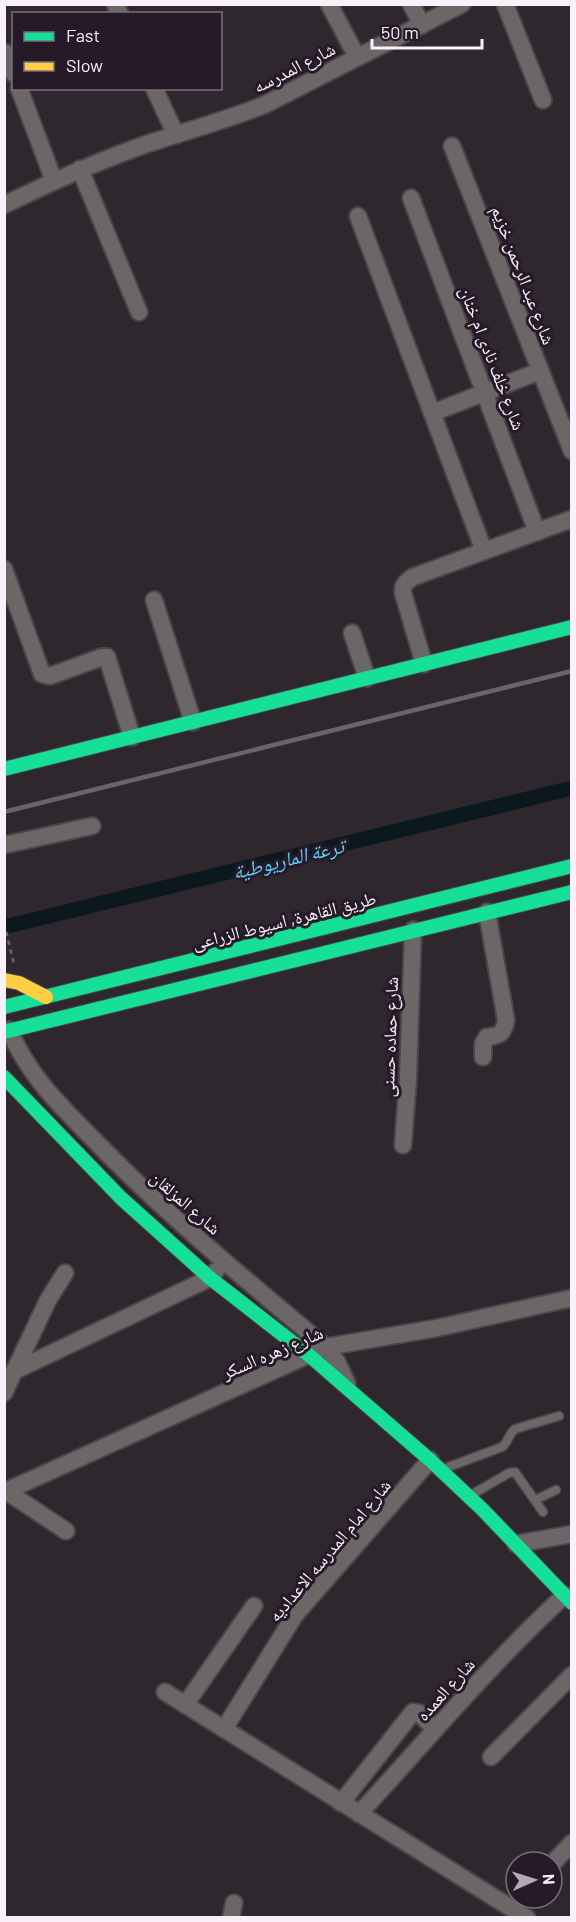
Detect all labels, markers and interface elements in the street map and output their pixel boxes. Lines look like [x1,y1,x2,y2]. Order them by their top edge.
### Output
legend [12,12,222,90]
scale bar [372,12,482,50]
text: 50 m [381,21,419,43]
text: Fast [66,24,100,46]
street label: شارع المدرسه [249,37,339,98]
text: Slow [66,54,103,76]
street label: شارع عبد الرحمن خزيم [486,202,561,348]
street label: شارع خلف نادى ام خنان [454,283,531,434]
water label: ترعة الماريوطية [230,832,350,884]
street label: طريق القاهرة, اسيوط الزراعى [190,886,378,954]
street label: شارع حماده حسنى [376,976,403,1098]
street label: شارع المزلقان [145,1165,226,1239]
street label: شارع زهره السكر [217,1321,326,1384]
street label: شارع امام المدرسه الاعداديه [263,1474,397,1627]
street label: شارع العمده [411,1653,480,1726]
north arrow [504,1850,564,1910]
text: N [540,1873,559,1885]

